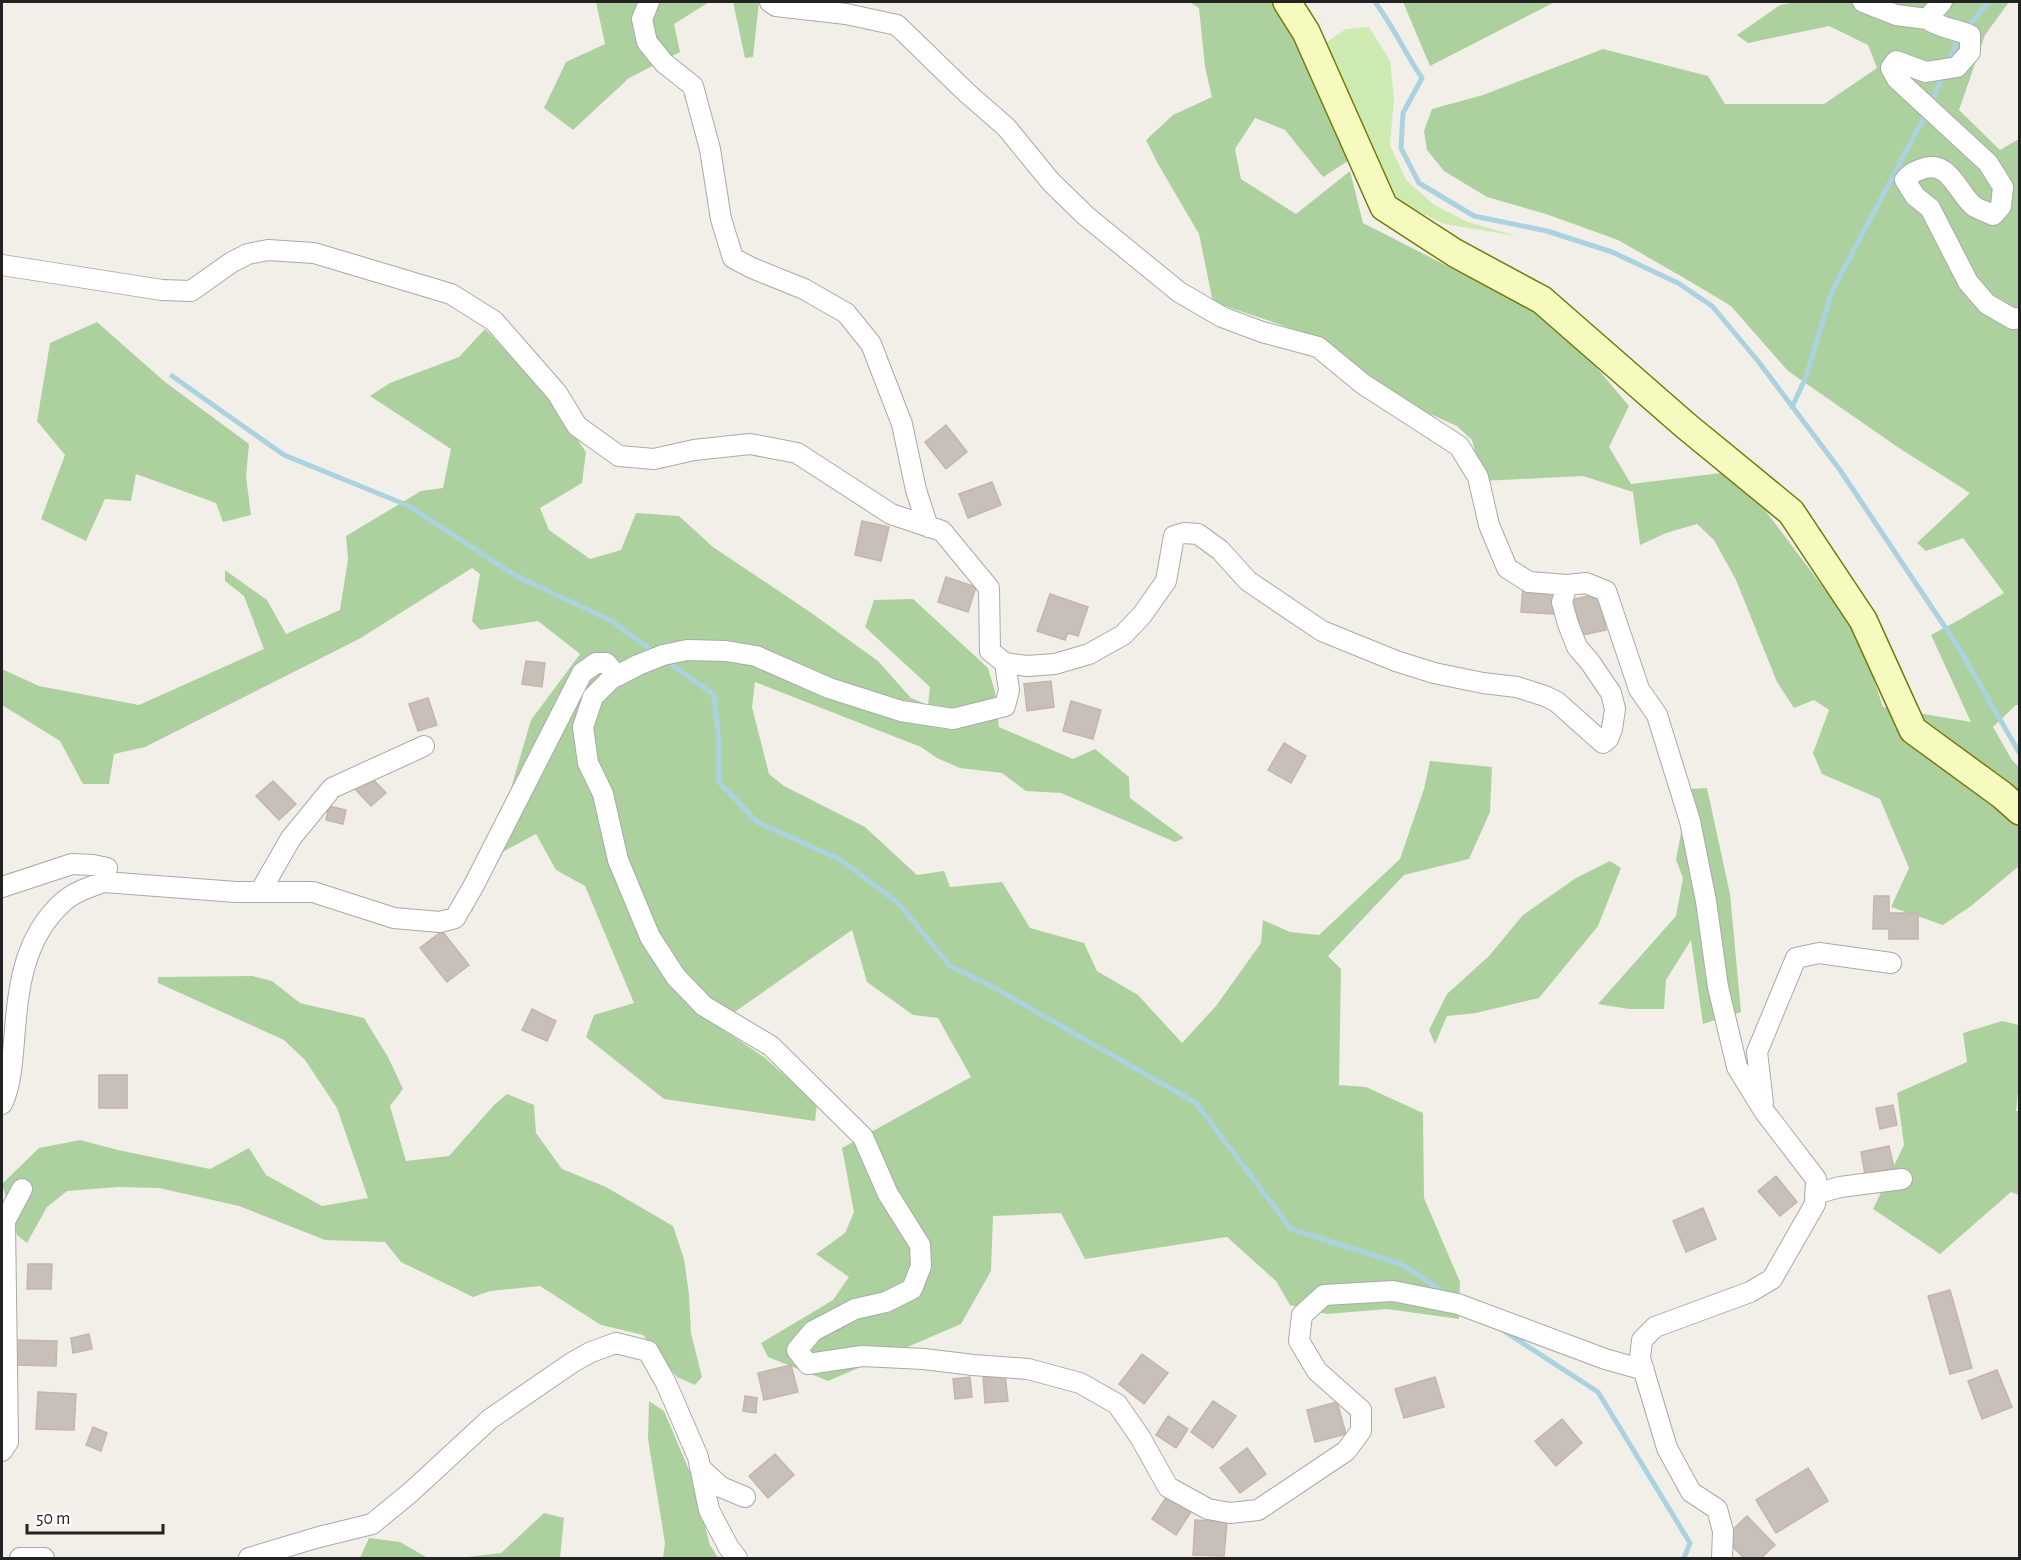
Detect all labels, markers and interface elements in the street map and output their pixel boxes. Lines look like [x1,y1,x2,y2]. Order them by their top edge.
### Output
scale bar [27,1497,164,1535]
text: 50 m [36,1510,70,1528]

